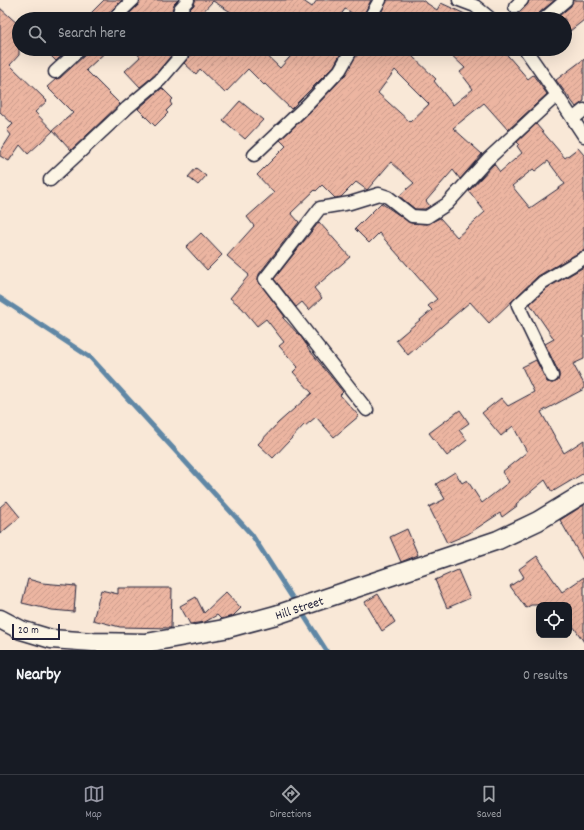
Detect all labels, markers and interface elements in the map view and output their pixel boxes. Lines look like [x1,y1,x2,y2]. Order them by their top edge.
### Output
search box [12,12,572,56]
icon: search [26,23,48,45]
text: Search here [58,23,126,45]
street label: Hill Street [273,593,327,626]
map controls [536,602,572,638]
button: locate [536,602,572,638]
scale bar [12,622,60,641]
text: 20 m [18,623,39,639]
text: Nearby [16,664,60,688]
text: 0 results [523,667,568,686]
tab: Map [83,783,105,823]
tab: Directions [270,783,312,823]
tab: Saved [477,783,501,823]

